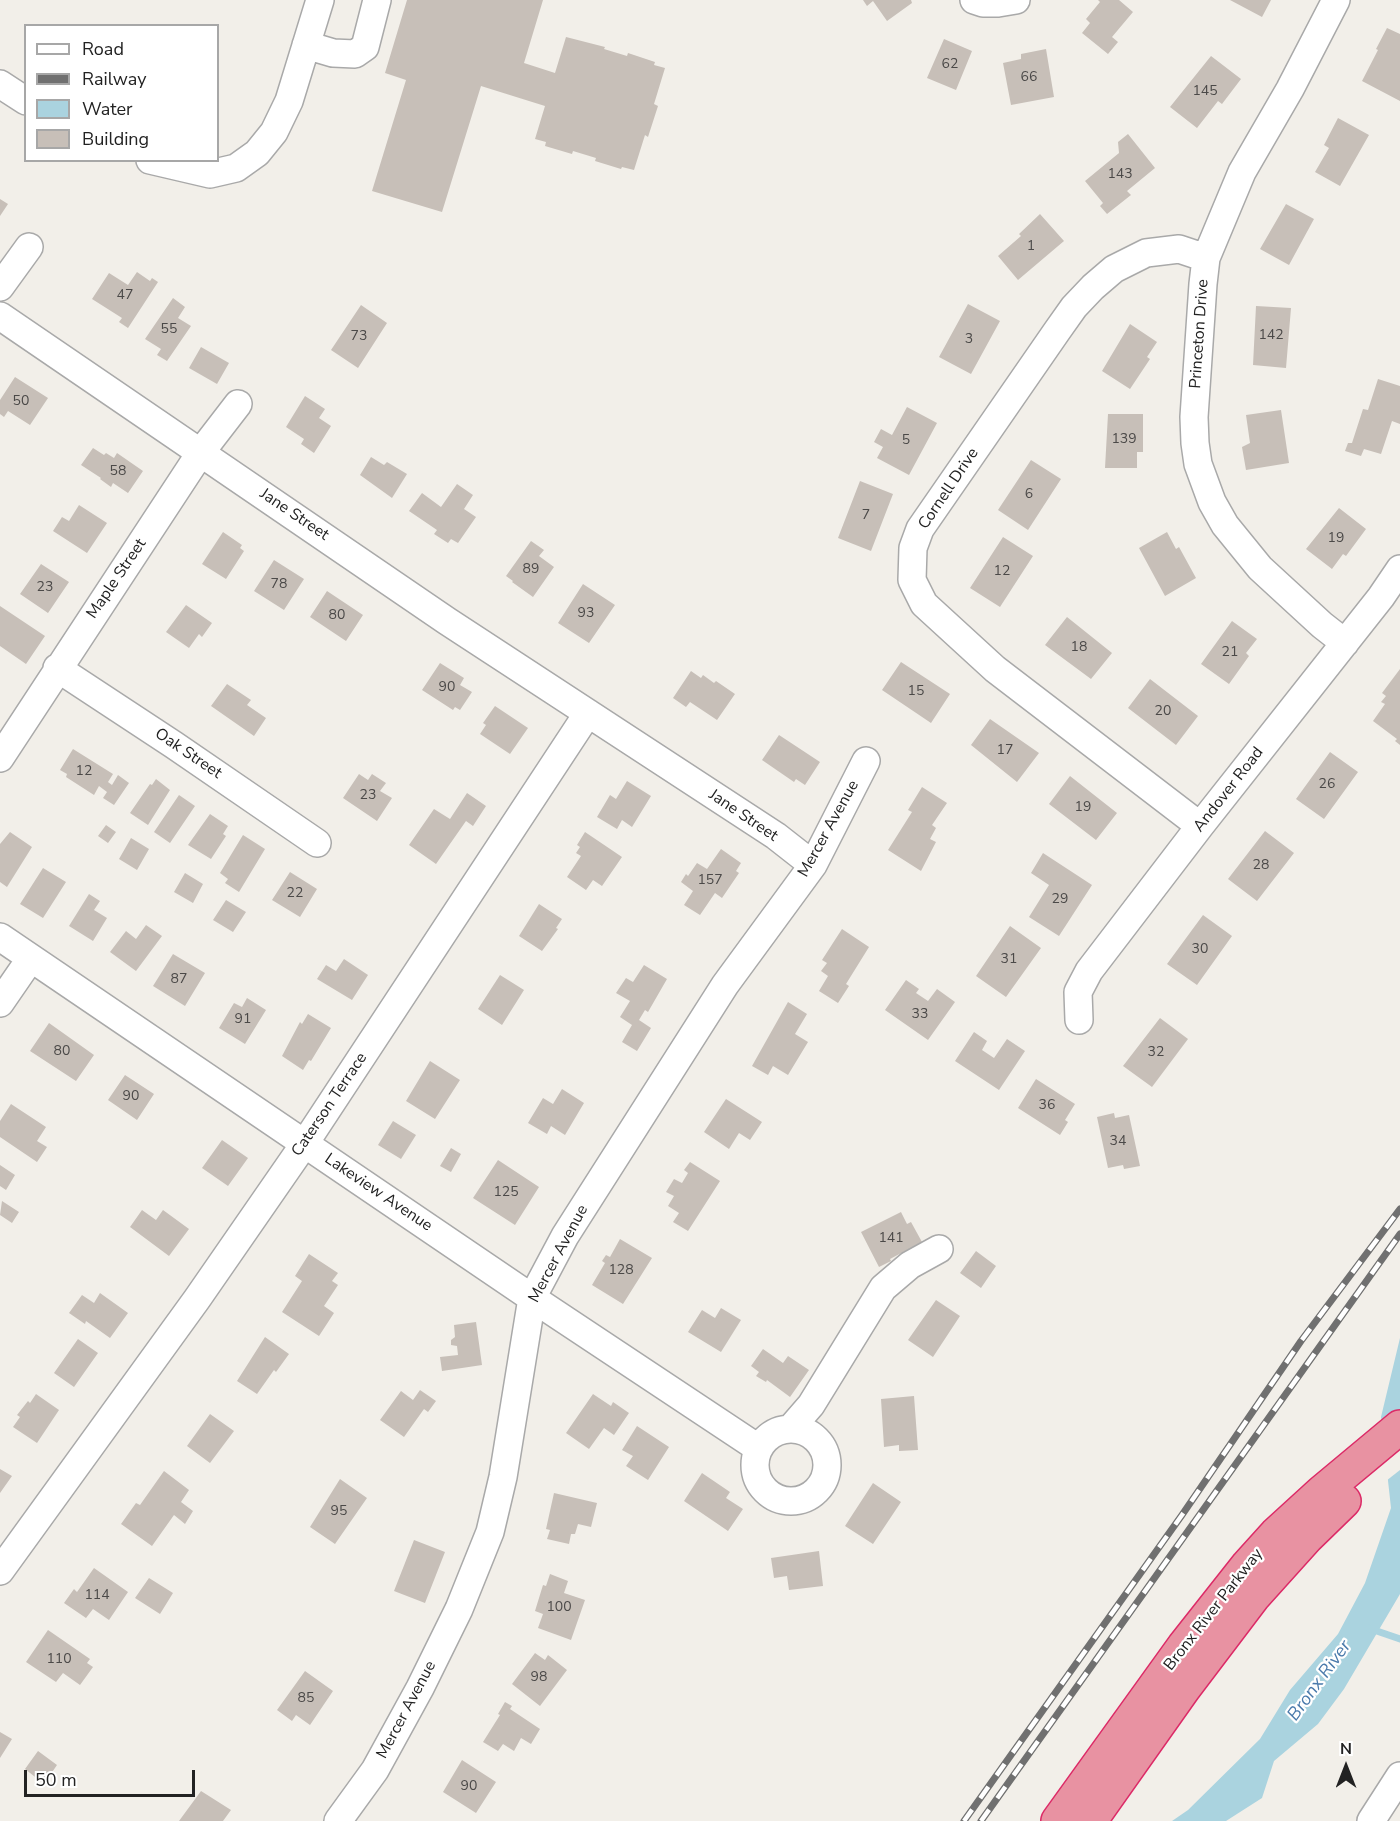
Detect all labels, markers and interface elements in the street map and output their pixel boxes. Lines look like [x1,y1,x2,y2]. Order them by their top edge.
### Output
legend [24,24,219,162]
text: Road [82,37,124,61]
house number: 62 [942,57,958,73]
text: Railway [82,67,147,91]
house number: 66 [1021,70,1037,86]
house number: 145 [1192,84,1218,100]
text: Water [82,97,133,121]
text: Building [82,127,149,151]
house number: 143 [1107,167,1133,183]
house number: 1 [1027,239,1035,255]
street label: Princeton Drive [1187,279,1213,389]
house number: 47 [117,288,133,304]
house number: 55 [161,322,177,338]
house number: 142 [1258,328,1284,344]
house number: 73 [351,329,367,345]
house number: 3 [965,332,973,348]
house number: 50 [13,394,29,410]
house number: 139 [1111,432,1137,448]
house number: 5 [902,433,910,449]
street label: Cornell Drive [915,445,983,533]
house number: 58 [110,464,126,480]
street label: Jane Street [256,485,332,545]
house number: 6 [1025,487,1033,503]
house number: 7 [862,508,870,524]
house number: 19 [1328,531,1344,547]
street label: Maple Street [83,535,151,623]
house number: 89 [523,562,539,578]
house number: 12 [994,564,1010,580]
house number: 78 [271,577,287,593]
house number: 23 [37,580,53,596]
house number: 93 [578,606,594,622]
house number: 80 [329,608,345,624]
house number: 18 [1071,640,1087,656]
house number: 21 [1222,645,1238,661]
house number: 90 [439,680,455,696]
house number: 15 [908,684,924,700]
house number: 20 [1155,704,1171,720]
street label: Oak Street [151,725,225,783]
house number: 17 [997,743,1013,759]
street label: Andover Road [1190,744,1268,836]
house number: 12 [76,764,92,780]
street label: Mercer Avenue [794,777,864,881]
house number: 26 [1319,777,1335,793]
street label: Jane Street [705,786,781,846]
house number: 23 [360,788,376,804]
house number: 19 [1075,800,1091,816]
house number: 28 [1253,858,1269,874]
house number: 157 [697,873,723,889]
house number: 22 [287,886,303,902]
house number: 29 [1052,892,1068,908]
house number: 30 [1192,942,1208,958]
house number: 31 [1001,952,1017,968]
house number: 87 [171,972,187,988]
house number: 33 [912,1007,928,1023]
house number: 91 [235,1012,251,1028]
house number: 80 [54,1044,70,1060]
house number: 32 [1148,1045,1164,1061]
street label: Caterson Terrace [288,1049,372,1161]
house number: 90 [123,1089,139,1105]
house number: 36 [1039,1098,1055,1114]
house number: 34 [1110,1134,1126,1150]
street label: Lakeview Avenue [321,1150,435,1236]
house number: 125 [493,1185,519,1201]
street label: Mercer Avenue [525,1202,593,1306]
house number: 141 [878,1231,904,1247]
house number: 128 [608,1263,634,1279]
house number: 95 [331,1504,347,1520]
street label: Bronx River Parkway [1160,1545,1268,1675]
house number: 114 [84,1588,110,1604]
house number: 100 [546,1600,572,1616]
water label: Bronx River [1284,1637,1356,1725]
house number: 110 [46,1652,72,1668]
street label: Mercer Avenue [373,1658,441,1762]
house number: 98 [531,1670,547,1686]
house number: 85 [298,1691,314,1707]
north arrow [1316,1737,1376,1797]
text: N [1340,1738,1352,1760]
scale bar [27,1758,198,1796]
text: 50 m [35,1768,77,1792]
house number: 90 [461,1779,477,1795]

